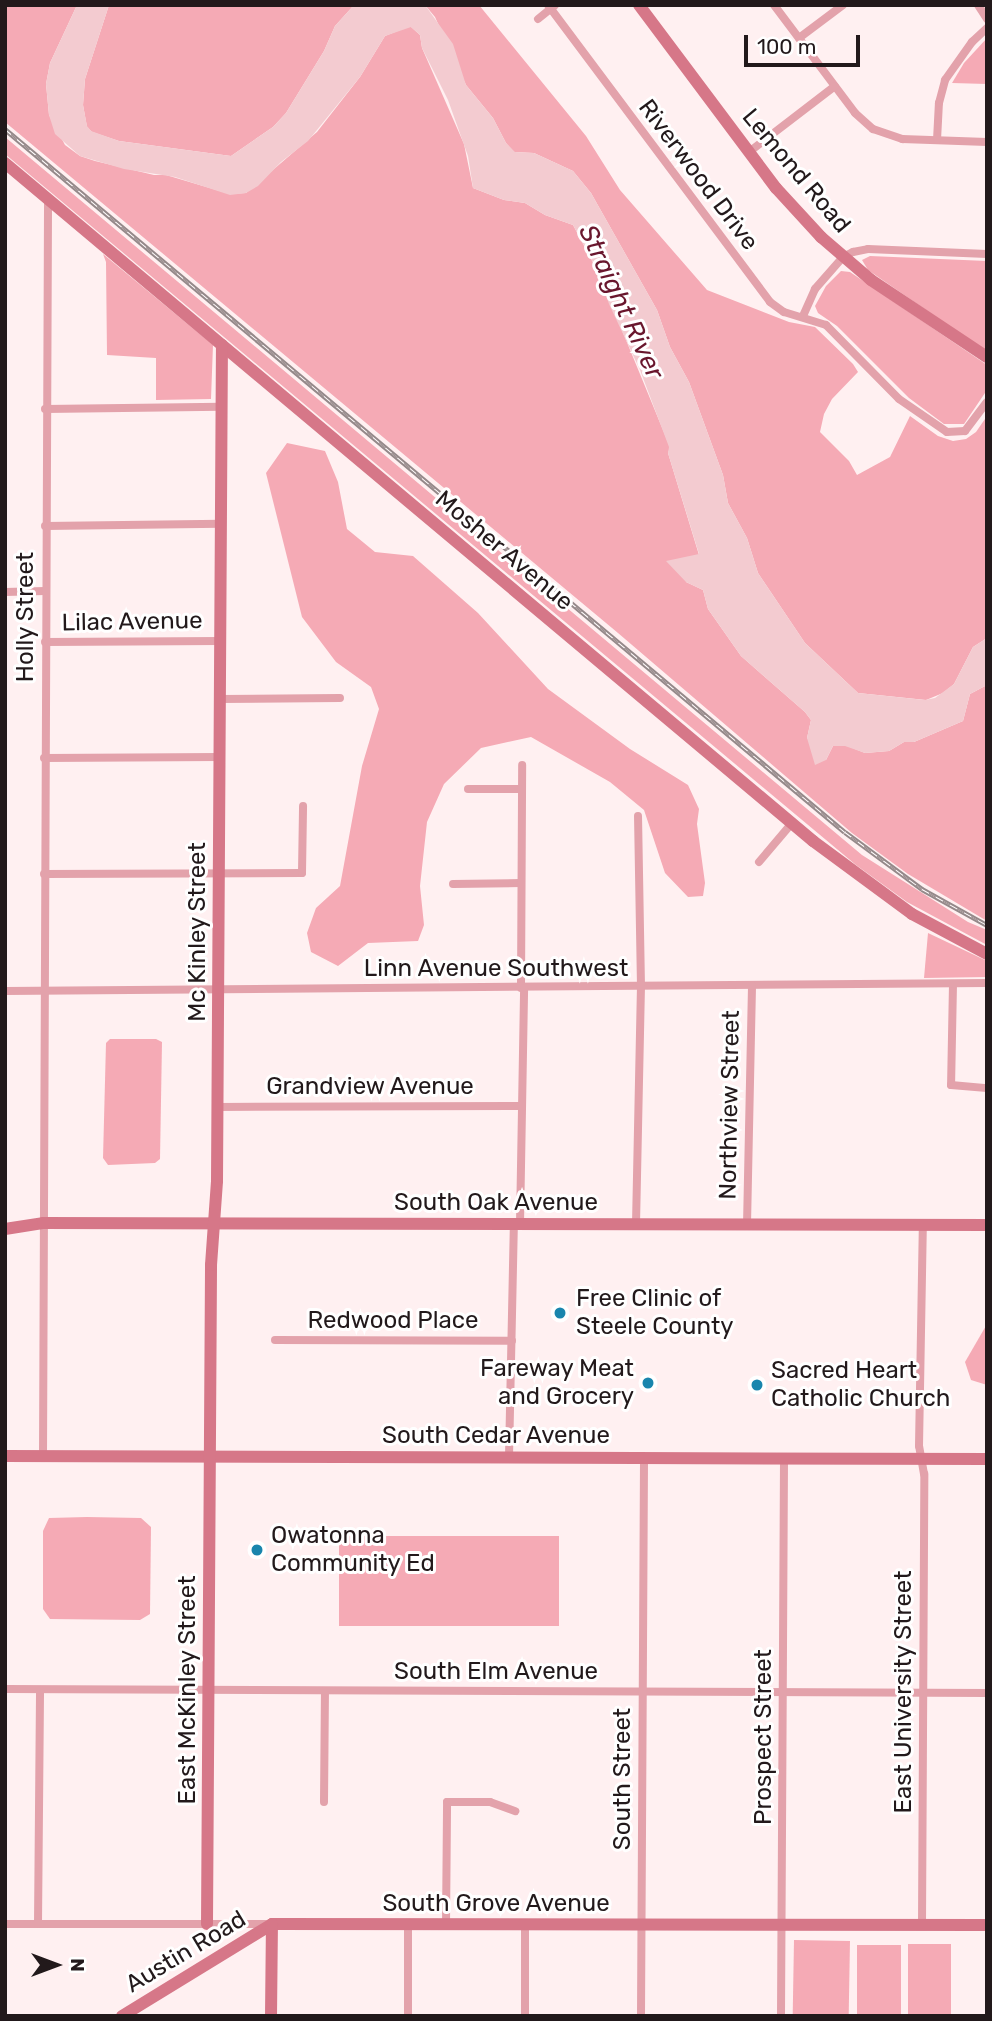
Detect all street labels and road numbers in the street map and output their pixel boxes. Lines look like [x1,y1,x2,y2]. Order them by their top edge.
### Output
street label: Riverwood Drive [632,94,764,256]
street label: Lemond Road [736,103,856,239]
street label: Mosher Avenue [429,485,579,617]
street label: Holly Street [12,551,40,683]
street label: Lilac Avenue [61,606,203,638]
street label: Mc Kinley Street [184,842,212,1022]
street label: Linn Avenue Southwest [363,955,629,983]
street label: Northview Street [714,1010,746,1200]
street label: Grandview Avenue [266,1073,474,1101]
street label: South Oak Avenue [394,1189,598,1217]
street label: Redwood Place [307,1307,479,1335]
street label: South Cedar Avenue [381,1422,611,1450]
street label: East University Street [890,1570,918,1814]
street label: East McKinley Street [174,1575,202,1805]
street label: Prospect Street [750,1649,778,1825]
street label: South Elm Avenue [394,1658,598,1686]
street label: South Street [609,1708,637,1850]
street label: South Grove Avenue [382,1890,610,1918]
street label: Austin Road [121,1905,251,1999]

